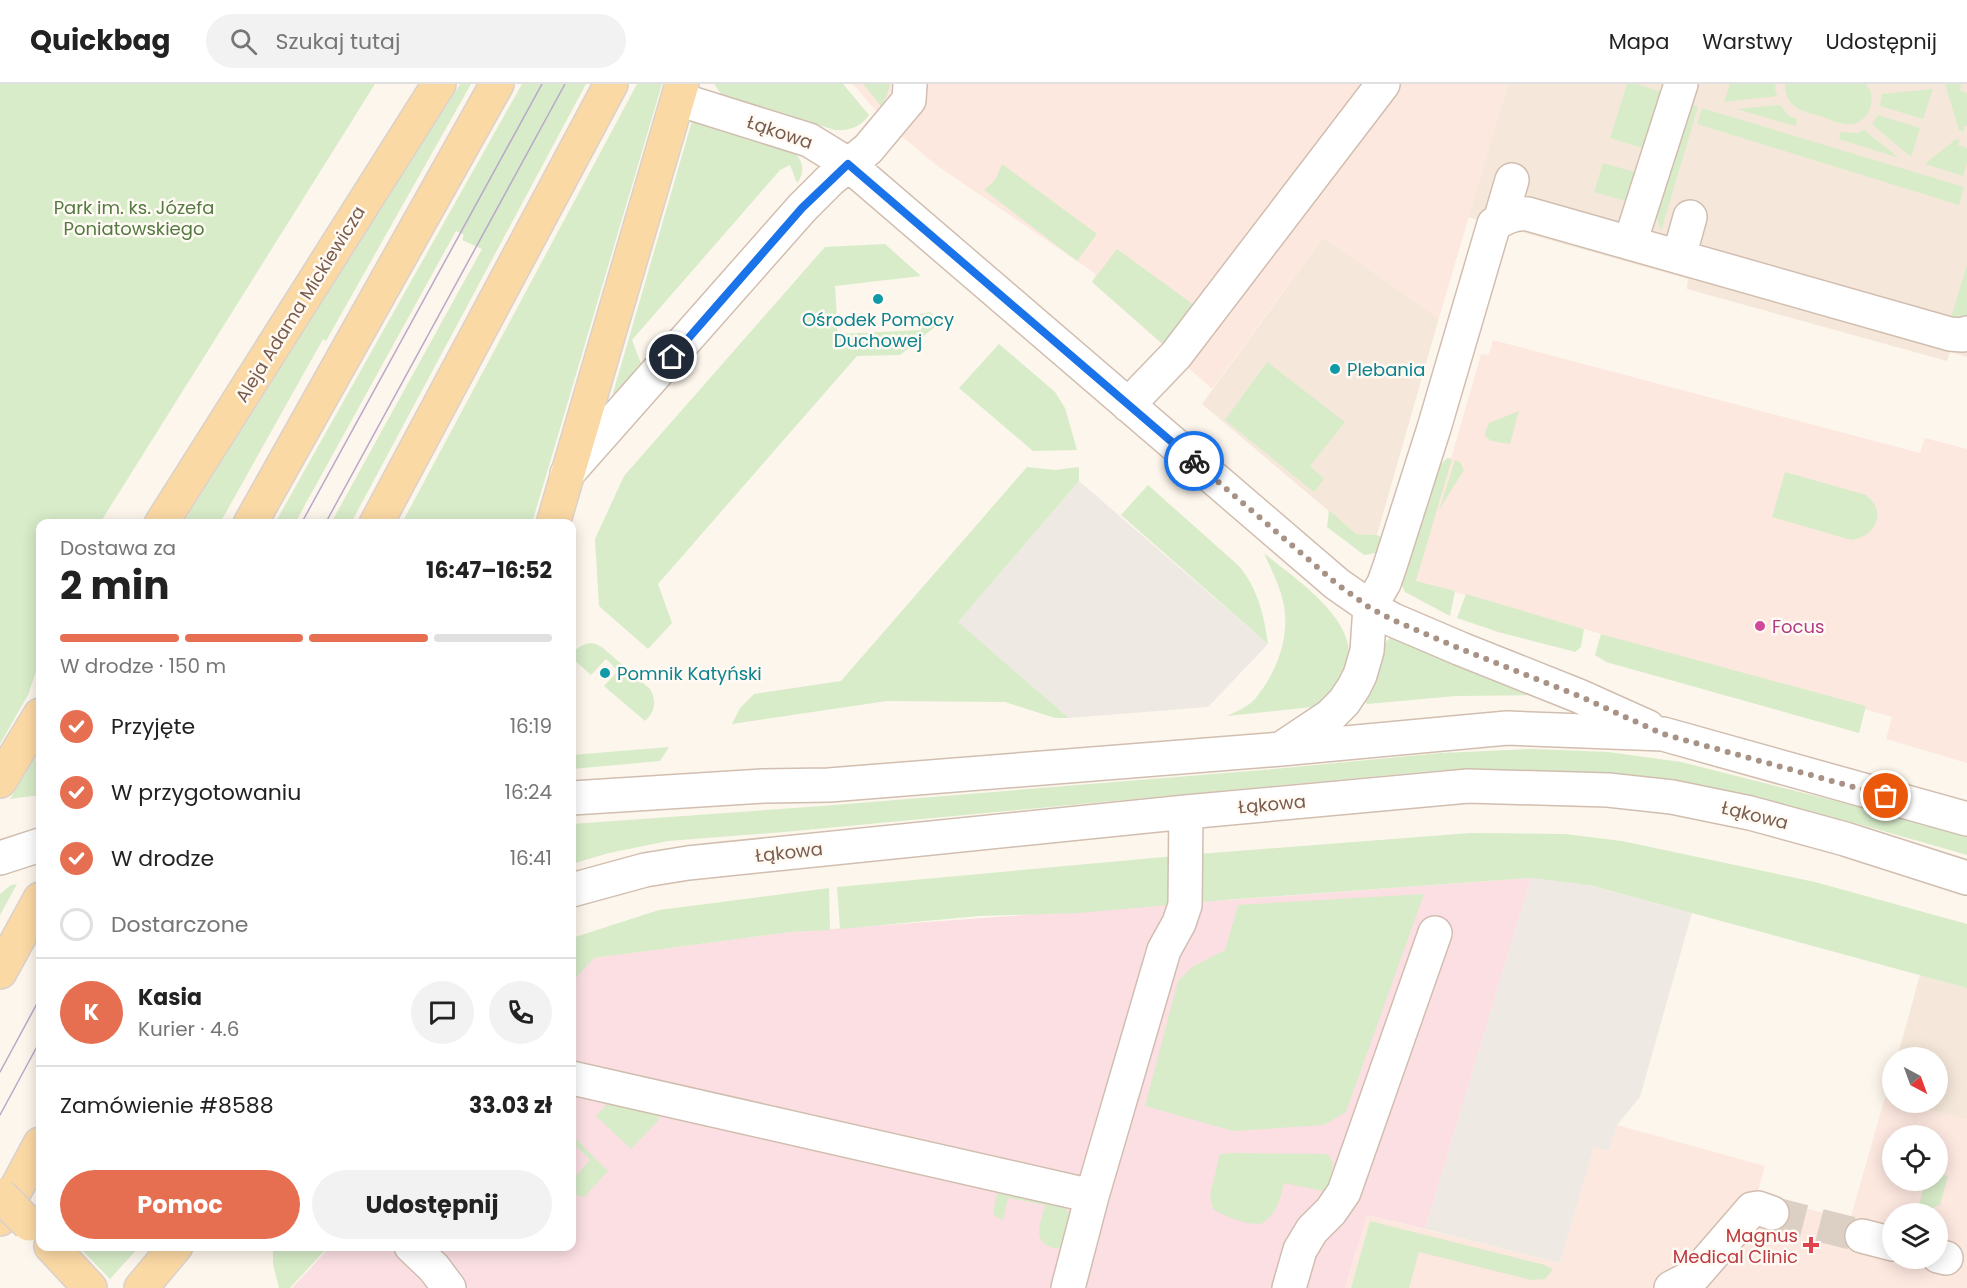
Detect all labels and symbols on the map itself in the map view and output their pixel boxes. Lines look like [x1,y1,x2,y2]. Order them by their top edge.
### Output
street label: Łąkowa [744,109,816,155]
park label: Park im. ks. Józefa Poniatowskiego [54,195,214,241]
street label: Aleja Adama Mickiewicza [229,201,371,407]
marker: Ośrodek Pomocy Duchowej [871,292,885,306]
place label: Ośrodek Pomocy Duchowej [802,307,954,353]
pin [646,331,697,382]
place label: Plebania [1347,357,1425,382]
marker: Plebania [1328,362,1342,376]
courier [1164,431,1224,491]
place label: Focus [1772,614,1824,639]
marker: Focus [1753,619,1767,633]
place label: Pomnik Katyński [617,661,762,686]
marker: Pomnik Katyński [598,666,612,680]
pin [1860,770,1911,821]
street label: Łąkowa [1237,789,1307,819]
street label: Łąkowa [1719,795,1791,835]
street label: Łąkowa [754,836,824,868]
north arrow [1882,1047,1948,1113]
place label: Magnus Medical Clinic [1673,1223,1798,1269]
marker: Magnus Medical Clinic [1802,1236,1820,1254]

